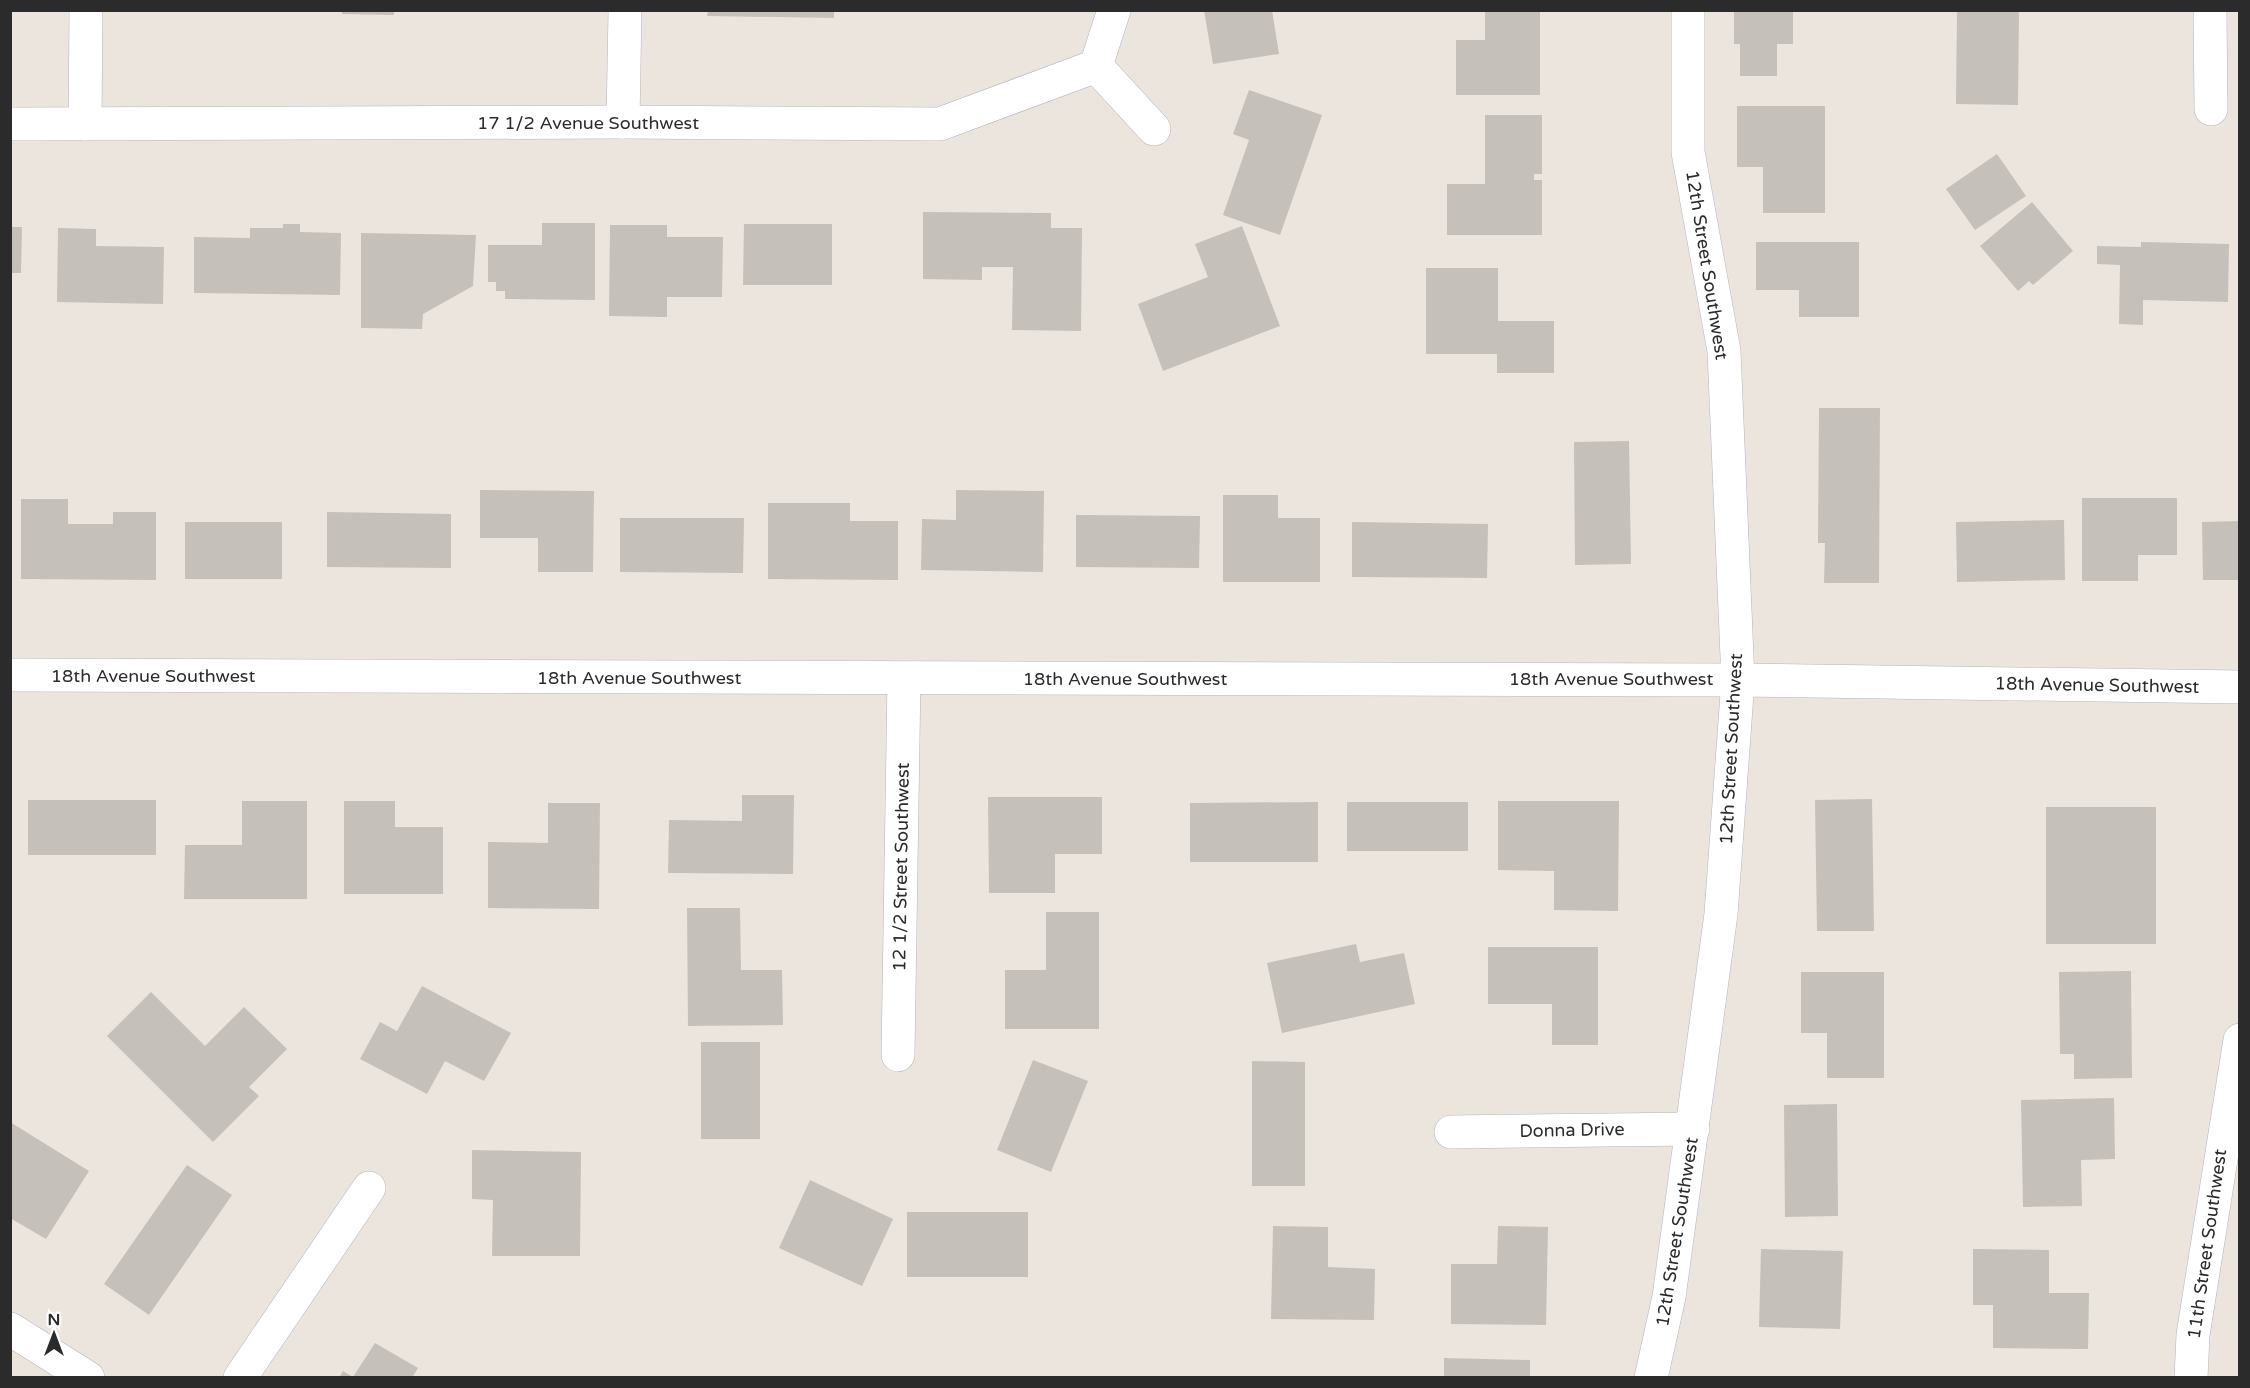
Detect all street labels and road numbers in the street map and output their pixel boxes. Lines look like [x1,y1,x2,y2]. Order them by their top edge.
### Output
street label: 17 1/2 Avenue Southwest [477,112,699,134]
street label: 12th Street Southwest [1681,169,1733,362]
street label: 12th Street Southwest [1715,653,1747,845]
street label: 18th Avenue Southwest [51,665,255,687]
street label: 18th Avenue Southwest [537,667,741,689]
street label: 18th Avenue Southwest [1023,668,1227,690]
street label: 18th Avenue Southwest [1509,668,1713,690]
street label: 18th Avenue Southwest [1994,672,2200,698]
street label: 12 1/2 Street Southwest [888,762,914,972]
street label: Donna Drive [1519,1118,1625,1142]
street label: 12th Street Southwest [1651,1135,1703,1328]
street label: 11th Street Southwest [2183,1147,2231,1340]

